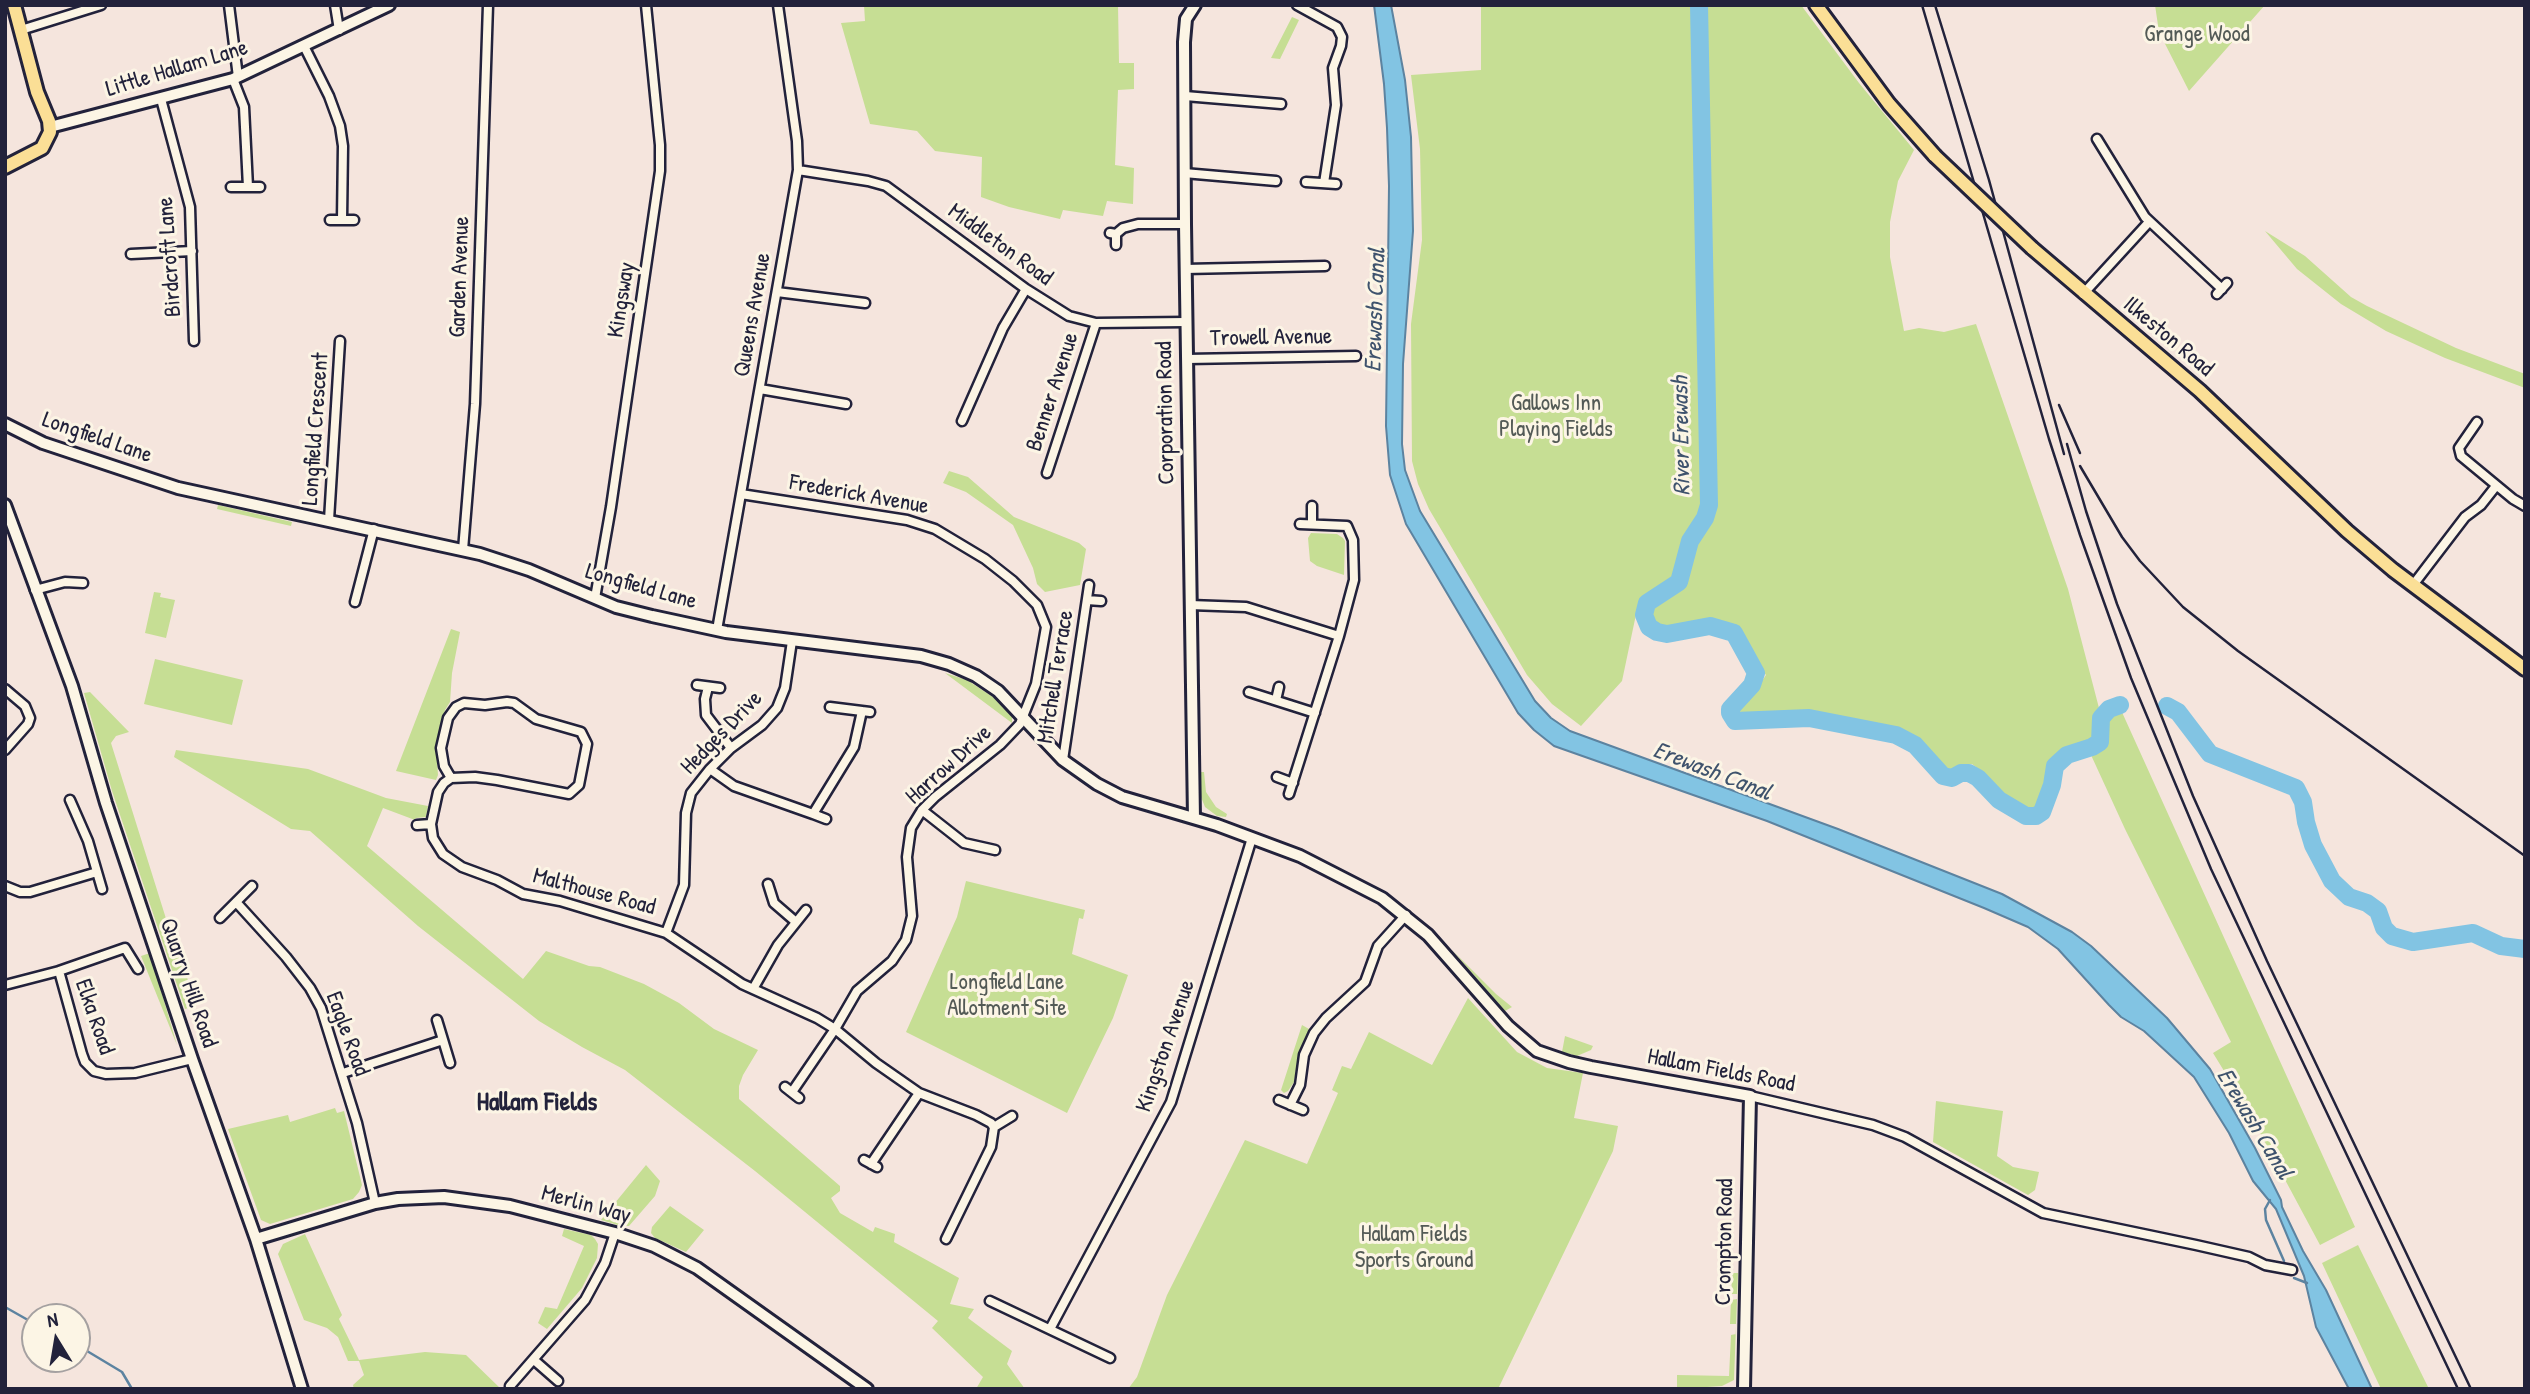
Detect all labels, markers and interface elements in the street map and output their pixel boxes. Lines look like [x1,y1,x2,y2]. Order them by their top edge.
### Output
park label: Grange Wood [2144,21,2250,49]
street label: Little Hallam Lane [103,34,251,104]
street label: Birdcroft Lane [152,196,188,318]
street label: Middleton Road [942,198,1058,292]
street label: Garden Avenue [444,216,476,338]
water label: Erewash Canal [1359,248,1393,372]
street label: Queens Avenue [729,251,777,379]
street label: Kingsway [602,260,642,340]
street label: Ilkeston Road [2117,291,2219,383]
street label: Trowell Avenue [1210,323,1332,353]
street label: Benner Avenue [1021,329,1085,455]
street label: Corporation Road [1151,341,1181,485]
street label: Longfield Crescent [297,352,335,506]
water label: River Erewash [1667,376,1697,496]
park label: Gallows Inn Playing Fields [1499,390,1613,444]
street label: Longfield Lane [38,406,156,470]
street label: Frederick Avenue [787,469,931,521]
street label: Longfield Lane [582,558,700,616]
street label: Mitchell Terrace [1032,608,1080,746]
street label: Hedges Drive [675,685,769,781]
street label: Harrow Drive [900,719,998,811]
water label: Erewash Canal [1649,736,1775,808]
street label: Malthouse Road [530,862,658,922]
street label: Quarry Hill Road [153,915,223,1051]
park label: Longfield Lane Allotment Site [947,969,1067,1023]
street label: Elka Road [68,976,120,1058]
street label: Kingston Avenue [1131,976,1201,1116]
street label: Eagle Road [319,988,375,1080]
street label: Hallam Fields Road [1645,1043,1797,1099]
water label: Erewash Canal [2210,1063,2298,1185]
district label: Hallam Fields [477,1087,597,1119]
street label: Crompton Road [1710,1178,1740,1306]
street label: Merlin Way [538,1180,634,1230]
park label: Hallam Fields Sports Ground [1355,1221,1473,1275]
north arrow [21,1303,91,1373]
text: N [45,1306,60,1333]

